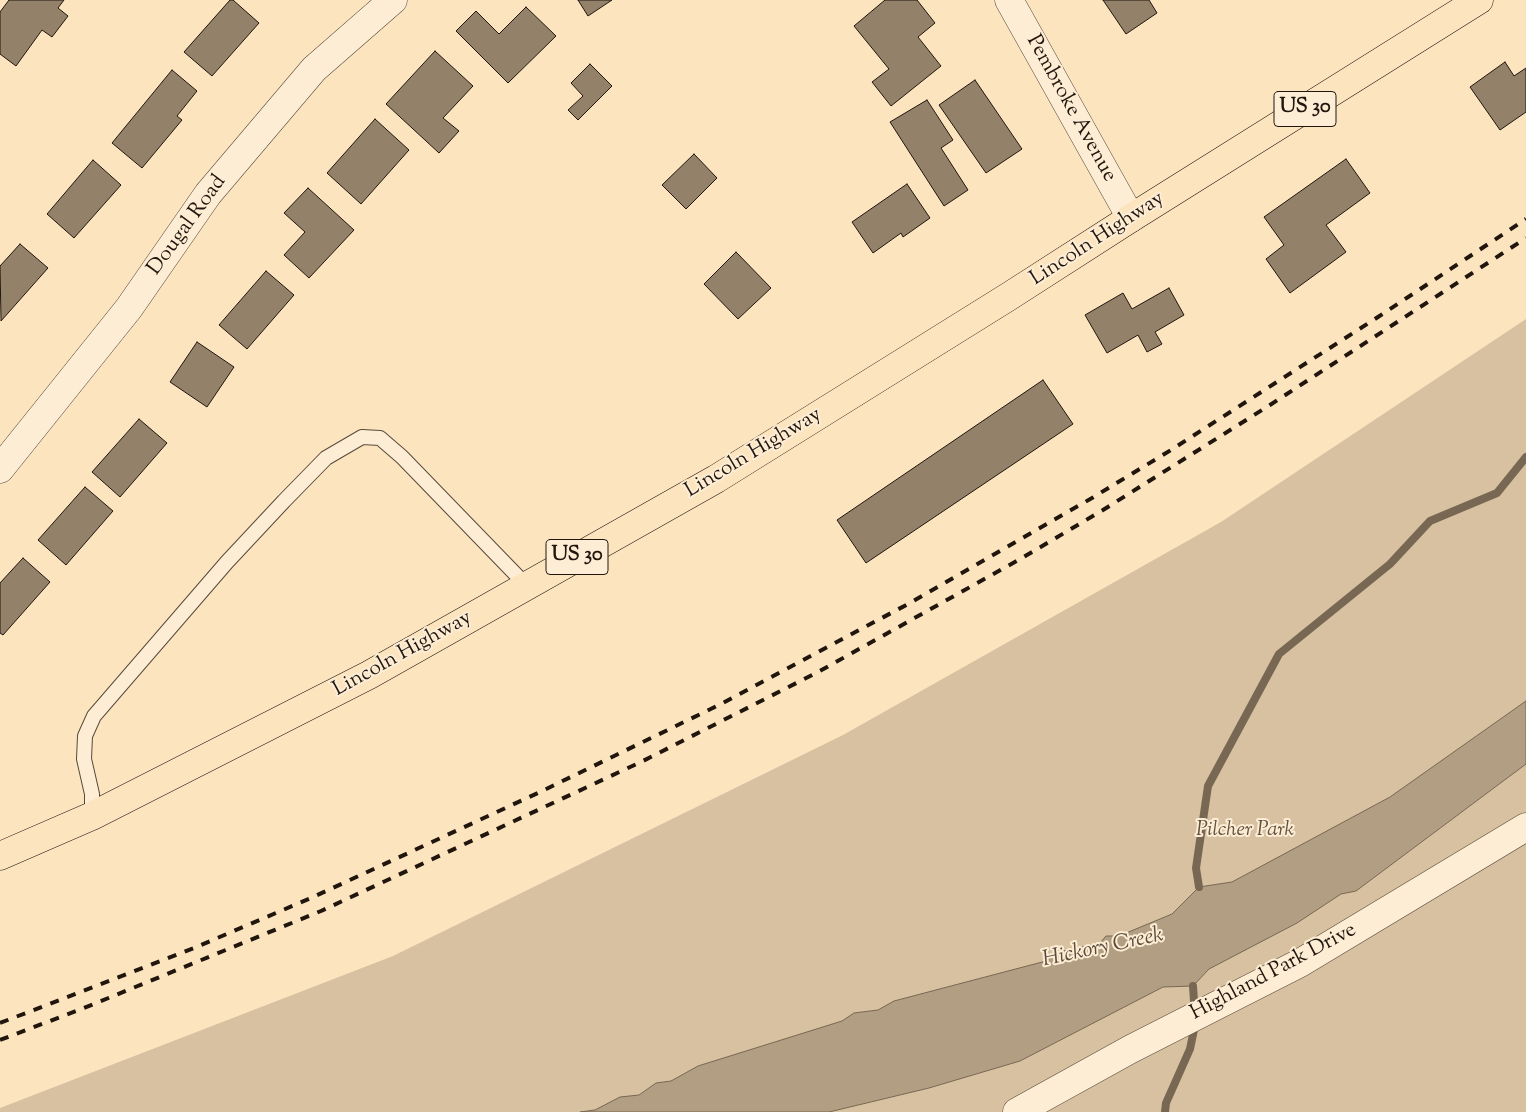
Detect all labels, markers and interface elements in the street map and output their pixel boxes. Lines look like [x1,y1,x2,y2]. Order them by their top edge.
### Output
street label: Pembroke Avenue [1019,31,1121,187]
road number: US 30 [1274,92,1336,126]
street label: Dougal Road [143,171,233,281]
street label: Lincoln Highway [1026,187,1170,293]
street label: Lincoln Highway [681,403,827,505]
road number: US 30 [546,540,608,574]
street label: Lincoln Highway [329,606,477,704]
park label: Pilcher Park [1196,818,1294,844]
street label: Highland Park Drive [1187,919,1361,1027]
water label: Hickory Creek [1040,923,1166,975]

